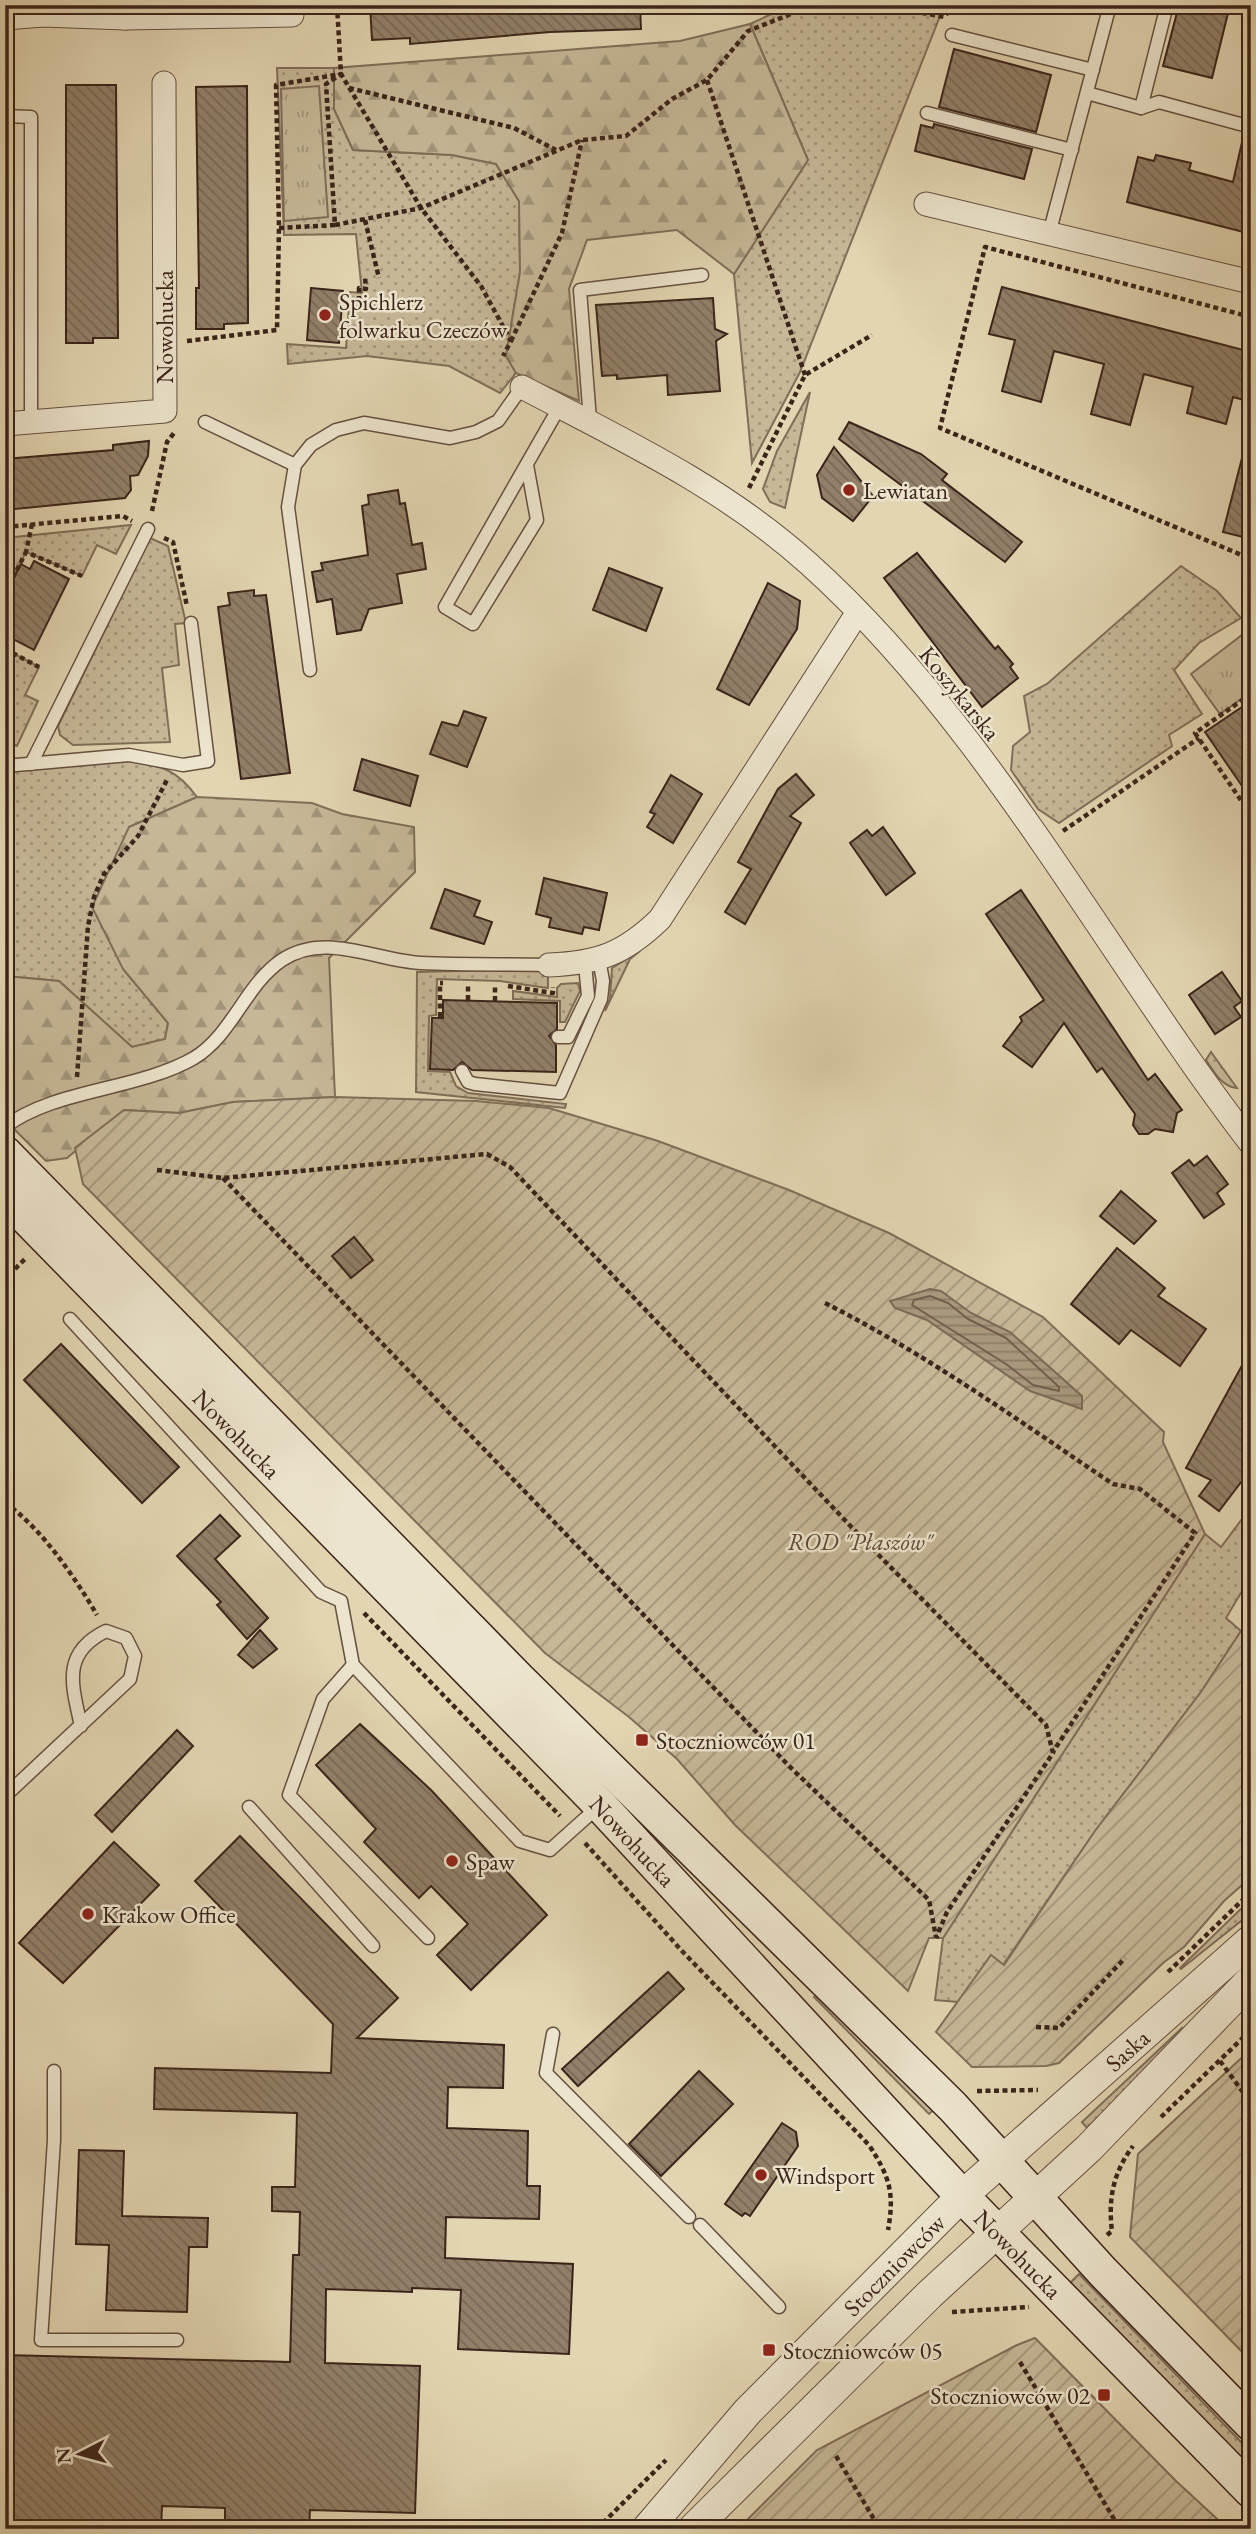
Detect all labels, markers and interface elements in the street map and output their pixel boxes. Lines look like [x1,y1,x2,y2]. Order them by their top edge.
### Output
street label: Nowohucka [149,270,180,384]
place label: Spichlerz folwarku Czeczów [339,286,508,345]
marker: Spichlerz folwarku Czeczów [317,307,333,323]
place label: Lewiatan [863,475,948,506]
marker: Lewiatan [841,482,857,498]
street label: Koszykarska [912,639,1008,747]
street label: Nowohucka [186,1382,288,1485]
park label: ROD "Płaszów" [787,1526,935,1557]
place label: Stoczniowców 01 [656,1725,816,1756]
marker: Stoczniowców 01 [634,1732,650,1748]
street label: Nowohucka [583,1788,683,1893]
place label: Spaw [466,1846,515,1877]
marker: Spaw [444,1853,460,1869]
place label: Krakow Office [102,1899,236,1930]
marker: Krakow Office [80,1906,96,1922]
street label: Saska [1098,2022,1156,2078]
place label: Windsport [775,2160,875,2191]
marker: Windsport [753,2167,769,2183]
street label: Nowohucka [968,2202,1070,2305]
street label: Stoczniowców [836,2206,952,2322]
place label: Stoczniowców 05 [783,2335,943,2366]
marker: Stoczniowców 05 [761,2342,777,2358]
place label: Stoczniowców 02 [930,2380,1090,2411]
marker: Stoczniowców 02 [1096,2387,1112,2403]
north arrow [46,2418,116,2488]
text: N [50,2446,77,2465]

